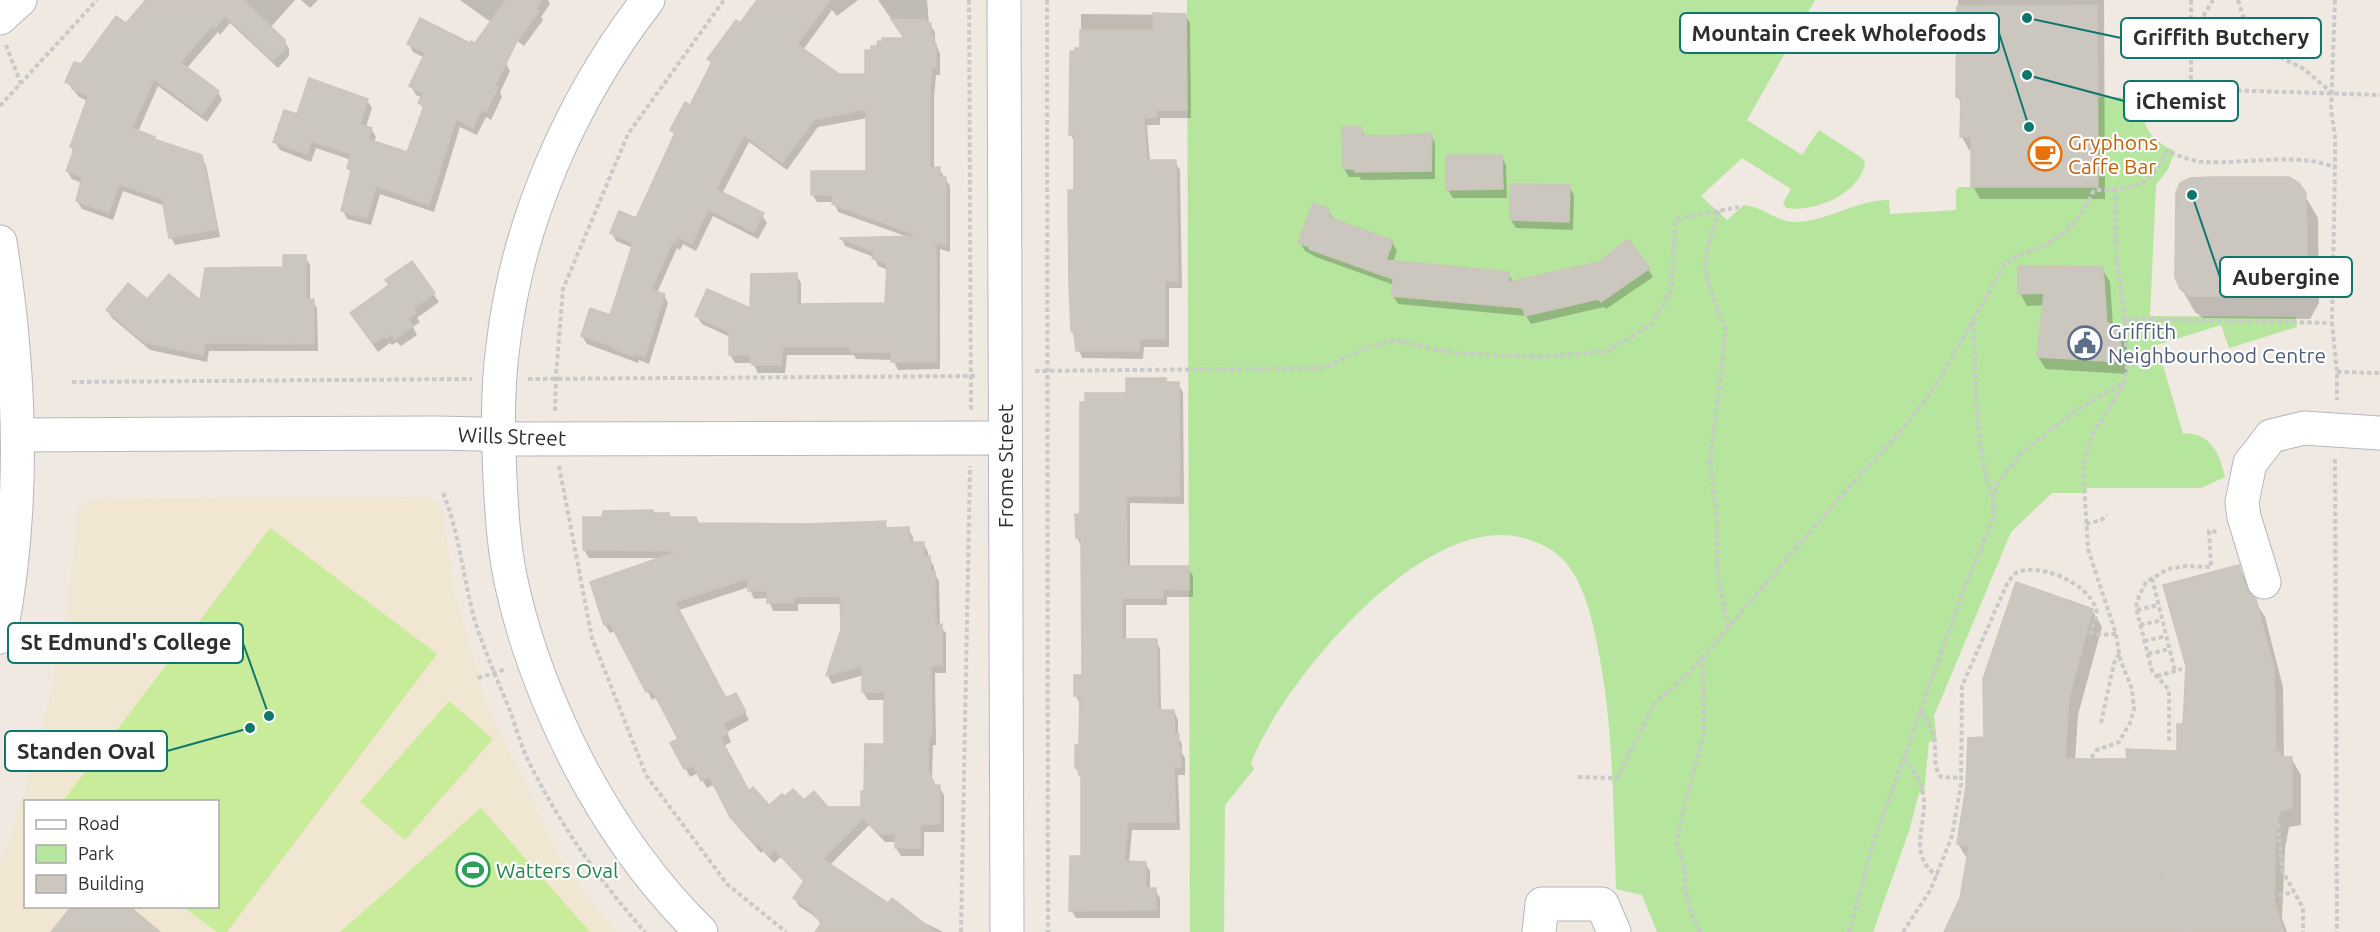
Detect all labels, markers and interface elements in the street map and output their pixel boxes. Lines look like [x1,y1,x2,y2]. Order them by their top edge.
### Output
callout: Mountain Creek Wholefoods [1680,13,1999,53]
callout: Griffith Butchery [2121,18,2321,58]
text: Mountain Creek Wholefoods [1692,20,1986,45]
text: Griffith Butchery [2133,24,2310,49]
callout: iChemist [2124,81,2238,121]
text: iChemist [2136,88,2226,113]
place label: Gryphons Caffe Bar [2068,130,2158,178]
cafe icon: Gryphons Caffe Bar [2027,136,2063,172]
callout: Aubergine [2220,257,2352,297]
text: Aubergine [2232,264,2340,289]
place label: Griffith Neighbourhood Centre [2108,319,2326,367]
public building icon: Griffith Neighbourhood Centre [2067,325,2103,361]
street label: Frome Street [993,404,1017,528]
street label: Wills Street [457,422,567,450]
callout: St Edmund's College [8,623,243,663]
text: St Edmund's College [21,629,231,654]
callout: Standen Oval [5,731,167,771]
text: Standen Oval [17,738,155,763]
legend [24,800,219,908]
text: Road [78,813,120,833]
text: Park [78,843,114,863]
sports icon: Watters Oval [455,852,491,888]
place label: Watters Oval [496,858,619,882]
text: Building [78,873,144,893]

